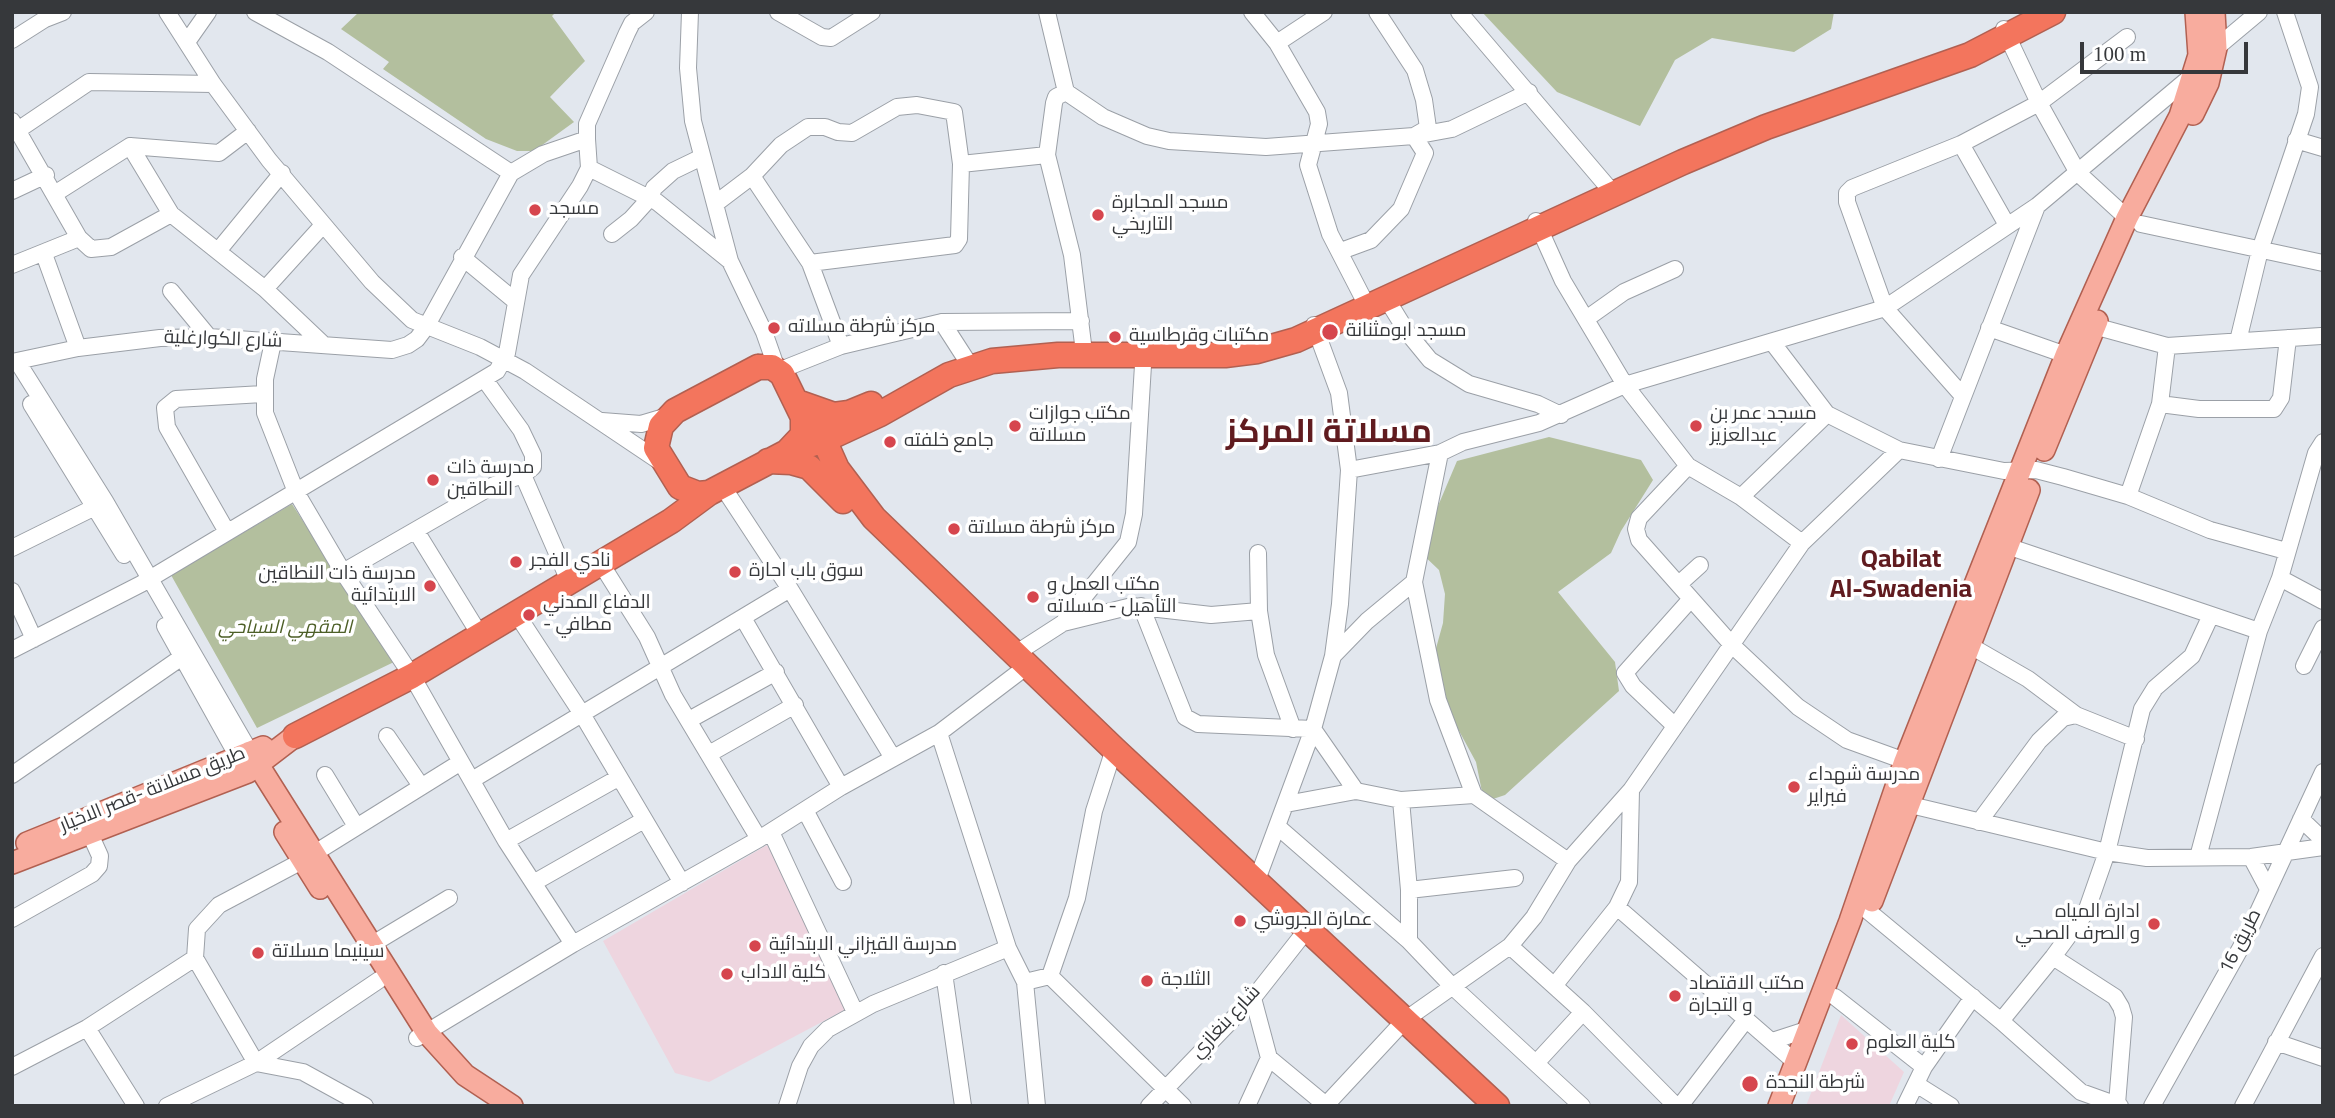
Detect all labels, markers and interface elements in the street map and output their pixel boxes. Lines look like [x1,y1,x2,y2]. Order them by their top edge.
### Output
scale bar [2083,28,2251,72]
text: 100 m [2093,42,2146,66]
place label: مسجد المجابرة التاريخي [1112,193,1228,237]
place label: مسجد [549,199,599,221]
marker: مسجد [527,202,543,218]
marker: مسجد المجابرة التاريخي [1090,207,1106,223]
place label: مركز شرطة مسلاته [788,317,935,339]
marker: مركز شرطة مسلاته [766,320,782,336]
place label: مسجد ابومثنانة [1346,321,1467,343]
marker: مسجد ابومثنانة [1320,322,1340,342]
place label: مكتبات وقرطاسية [1129,326,1269,348]
street label: شارع الكوارغلية [163,328,283,354]
marker: مكتبات وقرطاسية [1107,329,1123,345]
place label: مكتب جوازات مسلاتة [1029,404,1131,448]
place label: مسجد عمر بن عبدالعزيز [1710,404,1817,448]
district label: مسلاتة المركز [1226,416,1432,456]
marker: مكتب جوازات مسلاتة [1007,418,1023,434]
marker: مسجد عمر بن عبدالعزيز [1688,418,1704,434]
place label: جامع خلفته [904,431,994,453]
marker: جامع خلفته [882,434,898,450]
place label: مدرسة ذات النطاقين [447,458,535,502]
marker: مدرسة ذات النطاقين [425,472,441,488]
place label: مركز شرطة مسلاتة [968,518,1115,540]
marker: مركز شرطة مسلاتة [946,521,962,537]
district label: Qabilat Al-Swadenia [1830,546,1972,608]
place label: نادي الفجر [530,551,611,573]
marker: نادي الفجر [508,554,524,570]
place label: سوق باب احارة [749,561,863,583]
place label: مدرسة ذات النطاقين الابتدائية [258,564,416,608]
marker: سوق باب احارة [727,564,743,580]
place label: مكتب العمل و التأهيل - مسلاته [1047,575,1177,619]
marker: مدرسة ذات النطاقين الابتدائية [422,578,438,594]
marker: مكتب العمل و التأهيل - مسلاته [1025,589,1041,605]
place label: الدفاع المدني - مطافي [543,593,651,637]
marker: الدفاع المدني - مطافي [521,607,537,623]
park label: المقهي السياحي [218,618,352,640]
street label: طريق مسلاتة -قصر الاخيار [57,743,249,839]
place label: مدرسة شهداء فبراير [1808,765,1920,809]
marker: مدرسة شهداء فبراير [1786,779,1802,795]
place label: ادارة المياه و الصرف الصحي [2015,902,2140,946]
street label: طريق 16 [2216,906,2268,978]
place label: عمارة الجروشي [1254,910,1372,932]
marker: عمارة الجروشي [1232,913,1248,929]
marker: ادارة المياه و الصرف الصحي [2146,916,2162,932]
place label: مدرسة القيزاني الابتدائية [769,935,957,957]
marker: مدرسة القيزاني الابتدائية [747,938,763,954]
place label: سينيما مسلاتة [272,942,384,964]
marker: سينيما مسلاتة [250,945,266,961]
place label: كلية الاداب [741,963,826,985]
marker: كلية الاداب [719,966,735,982]
place label: الثلاجة [1161,970,1211,992]
marker: الثلاجة [1139,973,1155,989]
place label: مكتب الاقتصاد و التجارة [1689,974,1804,1018]
street label: شارع بنغازي [1188,982,1266,1064]
marker: مكتب الاقتصاد و التجارة [1667,988,1683,1004]
place label: كلية العلوم [1866,1033,1956,1055]
marker: كلية العلوم [1844,1036,1860,1052]
place label: شرطة النجدة [1766,1073,1865,1095]
marker: شرطة النجدة [1740,1074,1760,1094]

